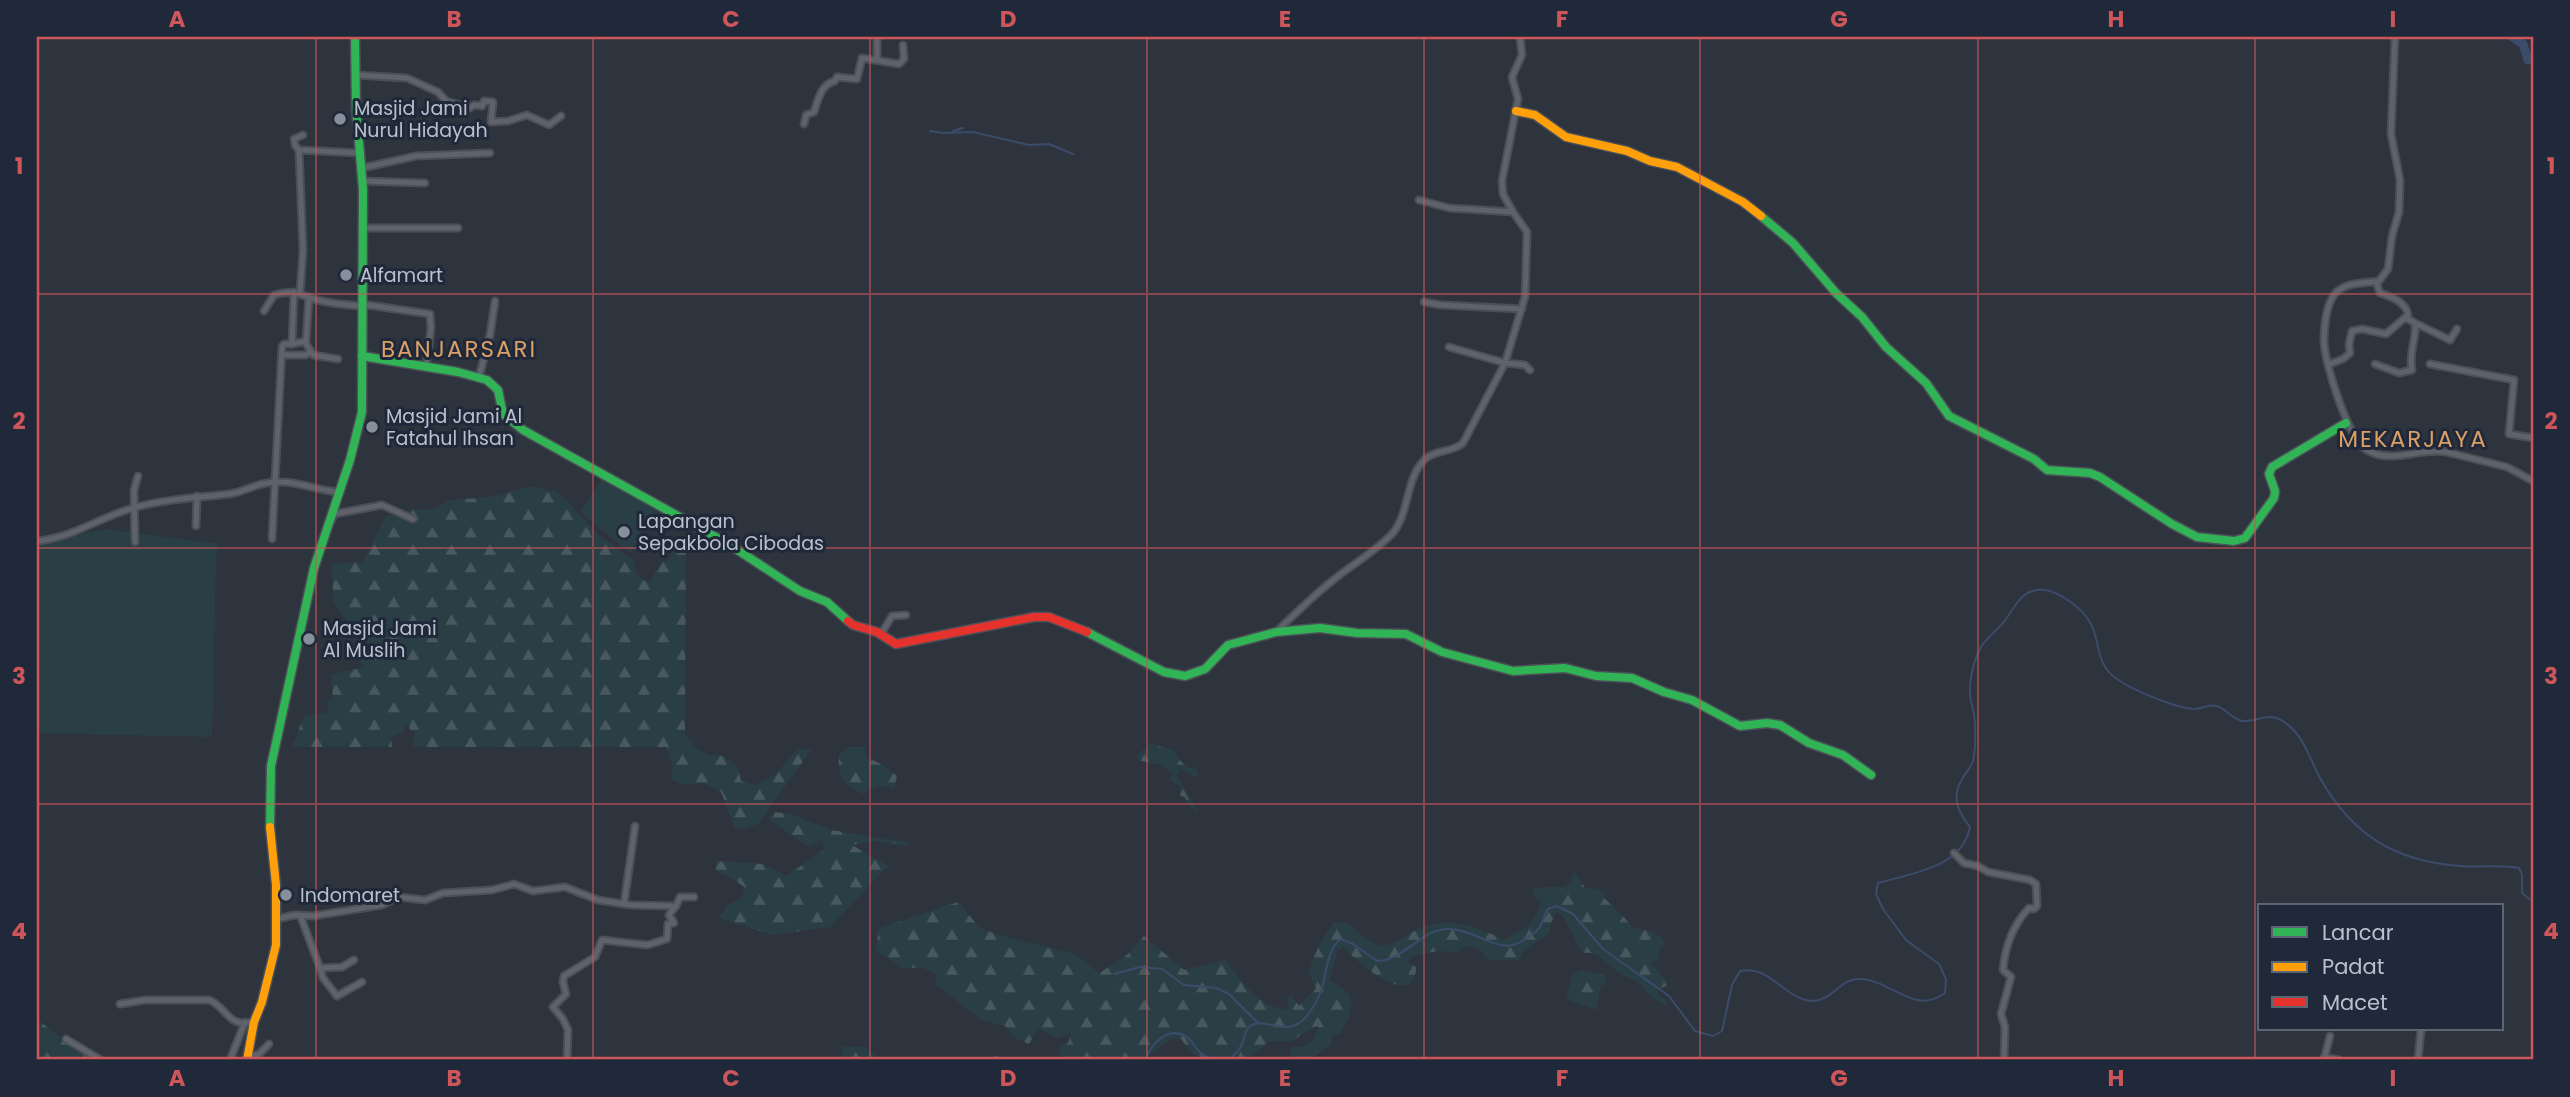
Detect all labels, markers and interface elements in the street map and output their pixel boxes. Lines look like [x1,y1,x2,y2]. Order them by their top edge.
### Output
text: A [169,3,186,35]
text: B [446,3,462,35]
text: C [722,3,740,35]
text: D [1000,3,1016,35]
text: E [1279,3,1291,35]
text: F [1556,3,1568,35]
text: G [1830,3,1848,35]
text: H [2108,3,2124,35]
text: I [2390,3,2396,35]
place label: Masjid Jami Nurul Hidayah [354,95,488,144]
marker: Masjid Jami Nurul Hidayah [332,111,348,127]
text: 1 [15,150,23,182]
text: 1 [2547,150,2555,182]
place label: Alfamart [360,262,443,289]
marker: Alfamart [338,267,354,283]
district label: BANJARSARI [381,333,537,365]
place label: Masjid Jami Al Fatahul Ihsan [386,403,522,452]
text: 2 [12,405,26,437]
text: 2 [2544,405,2558,437]
marker: Masjid Jami Al Fatahul Ihsan [364,419,380,435]
district label: MEKARJAYA [2338,423,2488,455]
place label: Lapangan Sepakbola Cibodas [638,508,824,557]
marker: Lapangan Sepakbola Cibodas [616,524,632,540]
place label: Masjid Jami Al Muslih [323,615,437,664]
marker: Masjid Jami Al Muslih [301,631,317,647]
text: 3 [12,660,26,692]
text: 3 [2544,660,2558,692]
place label: Indomaret [300,882,400,909]
marker: Indomaret [278,887,294,903]
legend [2258,904,2504,1030]
text: 4 [11,915,27,947]
text: 4 [2543,915,2559,947]
text: Lancar [2322,918,2394,947]
text: Padat [2322,952,2384,981]
text: Macet [2322,988,2388,1017]
text: A [169,1062,186,1094]
text: B [446,1062,462,1094]
text: C [722,1062,740,1094]
text: D [1000,1062,1016,1094]
text: E [1279,1062,1291,1094]
text: F [1556,1062,1568,1094]
text: G [1830,1062,1848,1094]
text: H [2108,1062,2124,1094]
text: I [2390,1062,2396,1094]

